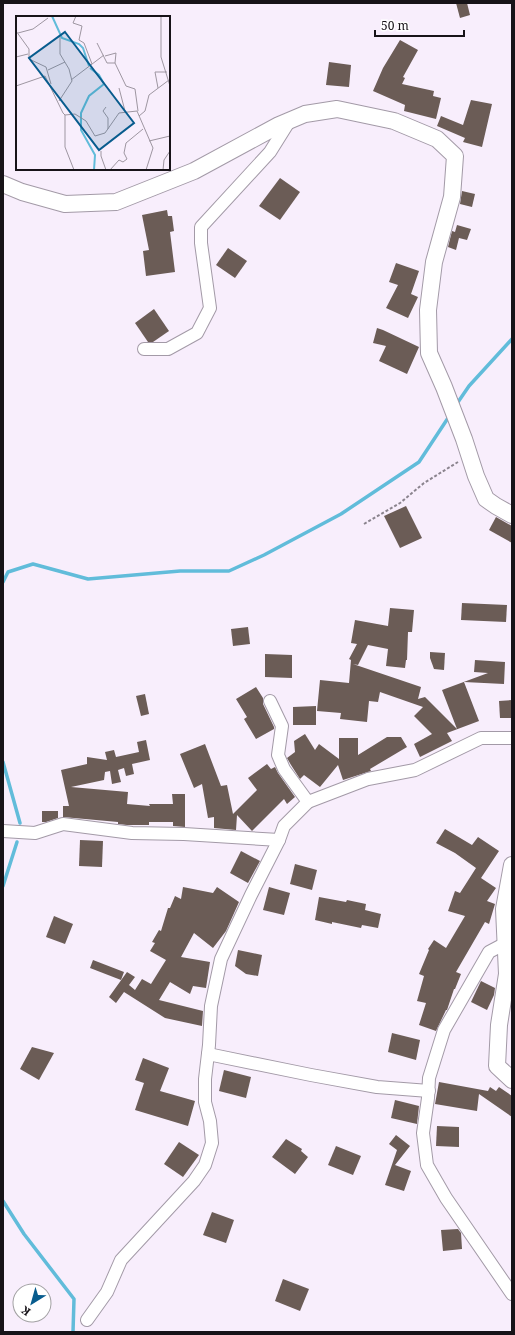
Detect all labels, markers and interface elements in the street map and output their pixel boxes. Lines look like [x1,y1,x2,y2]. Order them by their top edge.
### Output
scale bar [375,12,464,38]
inset map [16,16,170,170]
text: 50 m [381,17,409,34]
north arrow [12,1283,52,1323]
text: K [17,1302,33,1320]

